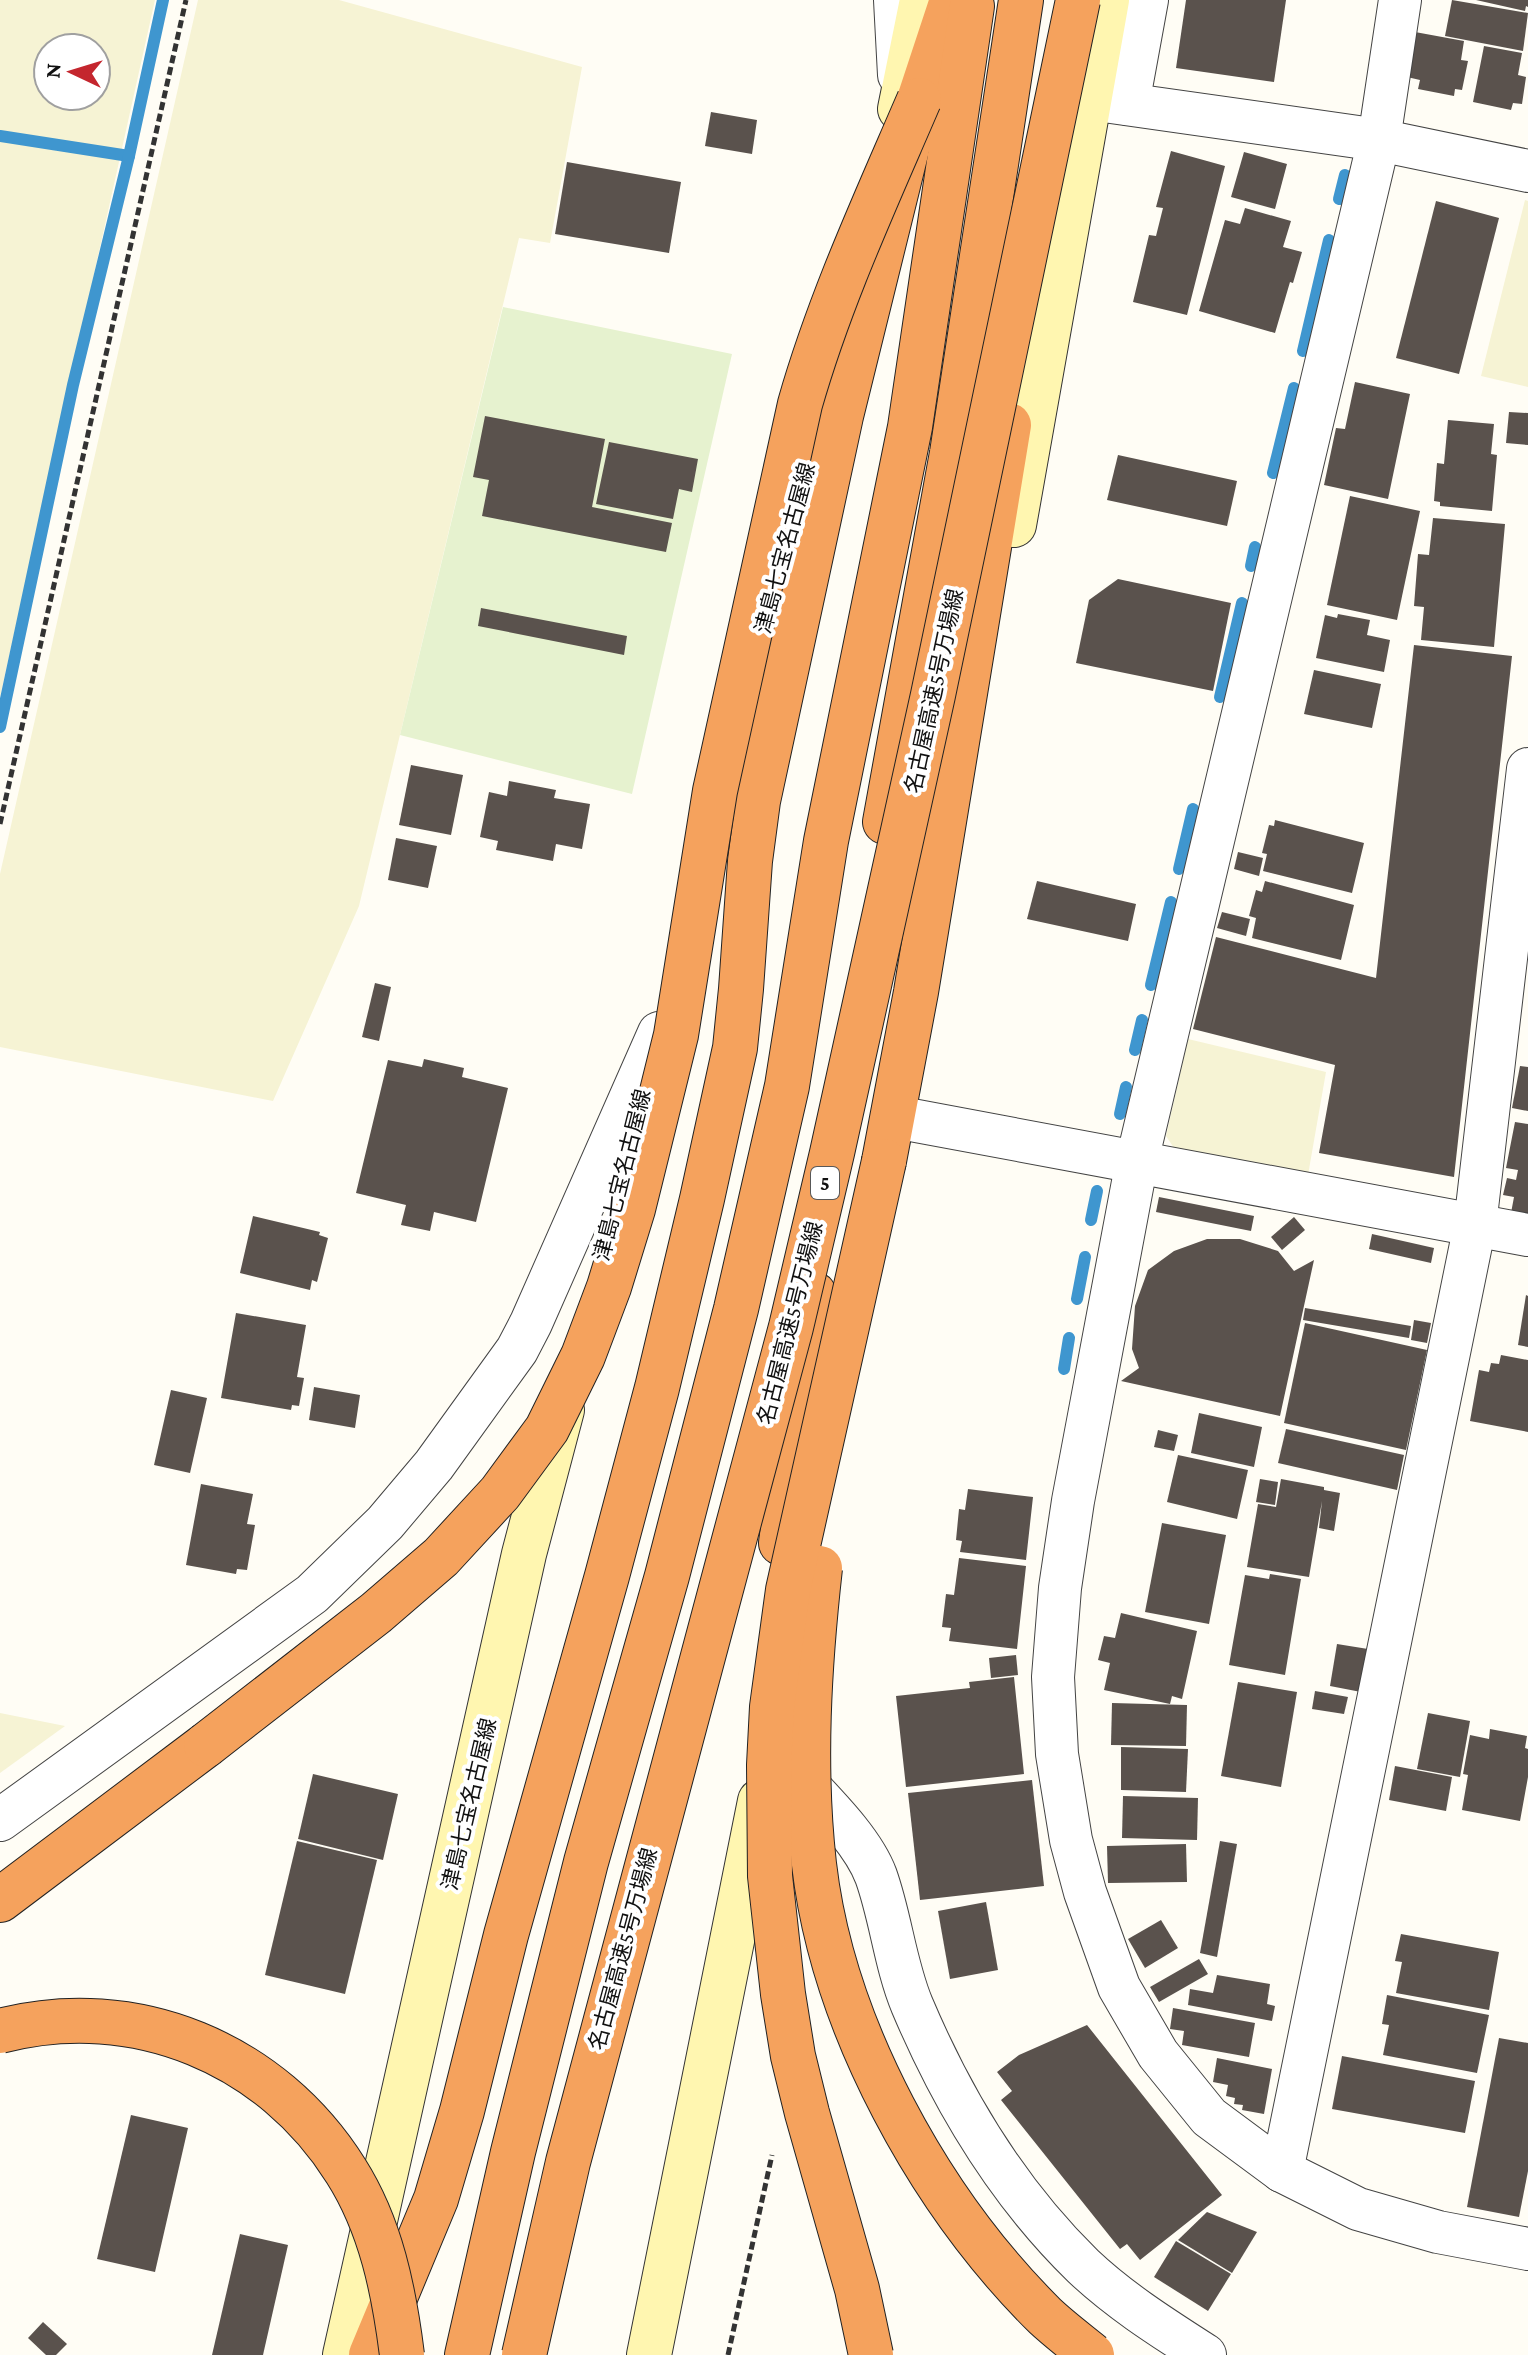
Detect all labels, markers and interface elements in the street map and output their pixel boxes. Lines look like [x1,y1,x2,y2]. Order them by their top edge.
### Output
north arrow [32,32,112,112]
text: N [40,62,66,79]
street label: 津島七宝名古屋線 [750,460,820,636]
street label: 名古屋高速5号万場線 [900,586,968,796]
street label: 津島七宝名古屋線 [589,1087,655,1263]
road number: 5 [811,1167,839,1199]
street label: 名古屋高速5号万場線 [753,1219,827,1427]
street label: 津島七宝名古屋線 [437,1715,501,1893]
street label: 名古屋高速5号万場線 [584,1845,662,2053]

